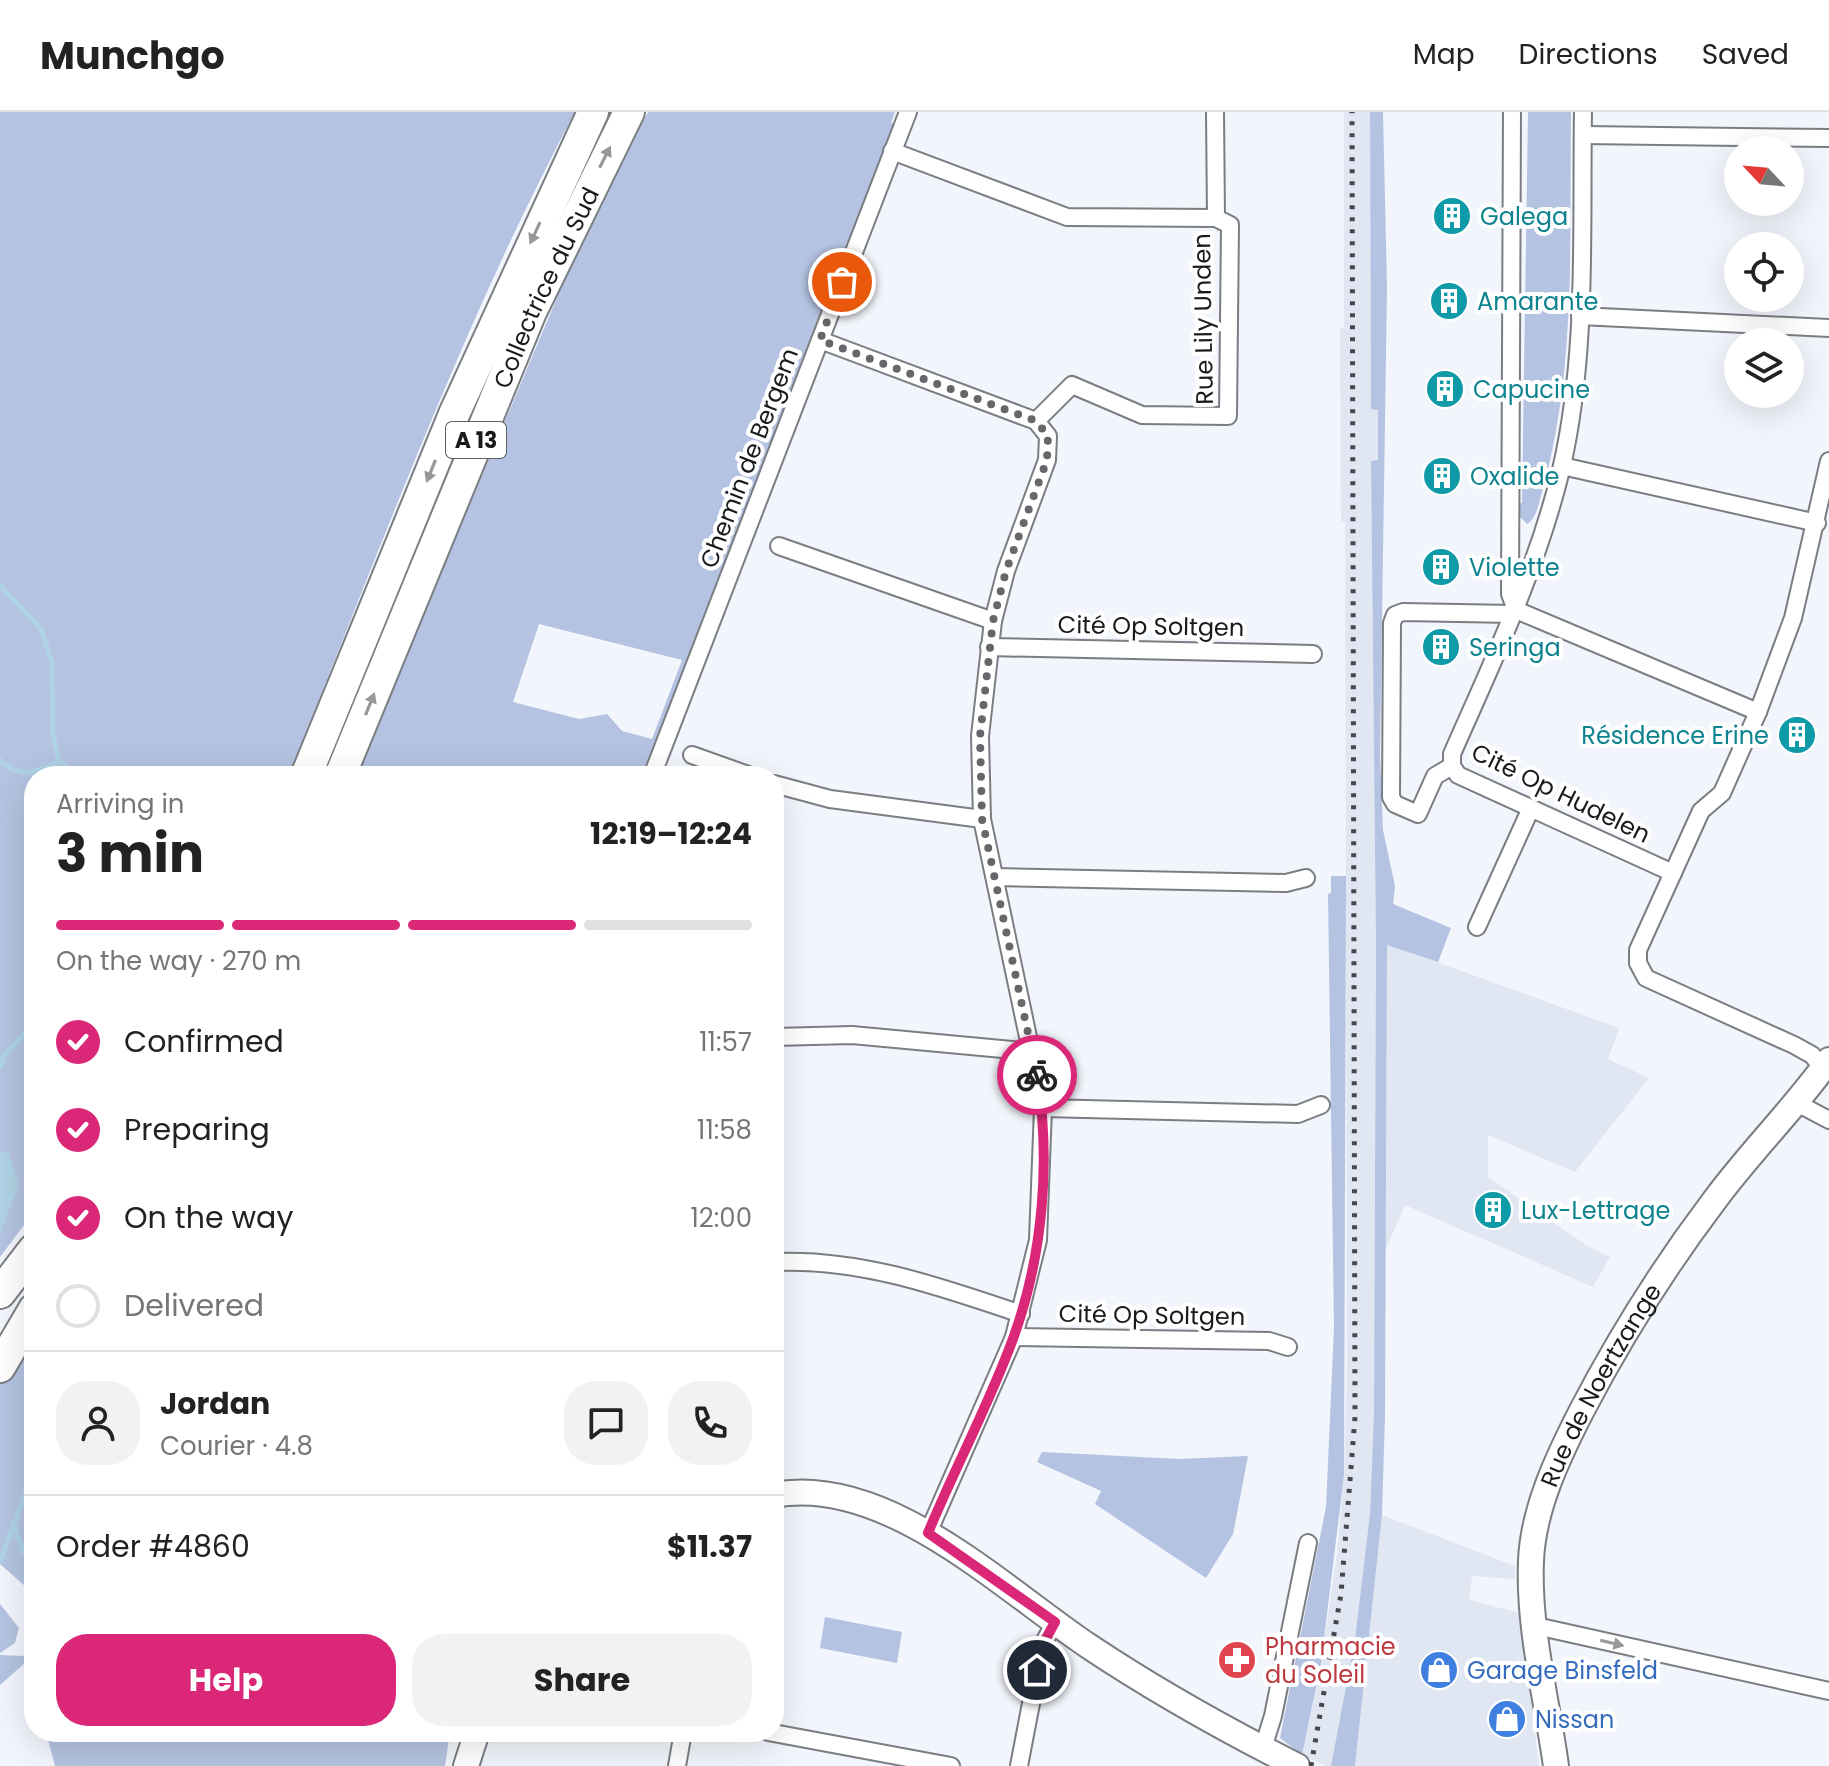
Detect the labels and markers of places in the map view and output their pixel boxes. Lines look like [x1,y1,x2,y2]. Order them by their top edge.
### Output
building icon: Galega [1431,195,1473,237]
place label: Galega [1480,200,1568,233]
pin [808,248,876,316]
building icon: Amarante [1428,280,1470,322]
place label: Amarante [1477,285,1598,318]
building icon: Capucine [1424,368,1466,410]
place label: Capucine [1473,373,1590,406]
building icon: Oxalide [1421,455,1463,497]
place label: Oxalide [1470,460,1560,493]
building icon: Violette [1420,546,1462,588]
place label: Violette [1469,551,1560,584]
building icon: Seringa [1420,626,1462,668]
place label: Seringa [1469,631,1561,664]
building icon: Résidence Erine [1776,714,1818,756]
place label: Résidence Erine [1581,719,1769,752]
building icon: Lux-Lettrage [1472,1189,1514,1231]
place label: Lux-Lettrage [1521,1194,1670,1227]
place label: Pharmacie du Soleil [1265,1630,1396,1691]
pin [1003,1636,1071,1704]
pharmacy icon: Pharmacie du Soleil [1216,1639,1258,1681]
shop icon: Garage Binsfeld [1418,1649,1460,1691]
place label: Garage Binsfeld [1467,1654,1658,1687]
shop icon: Nissan [1486,1698,1528,1740]
place label: Nissan [1535,1703,1614,1736]

